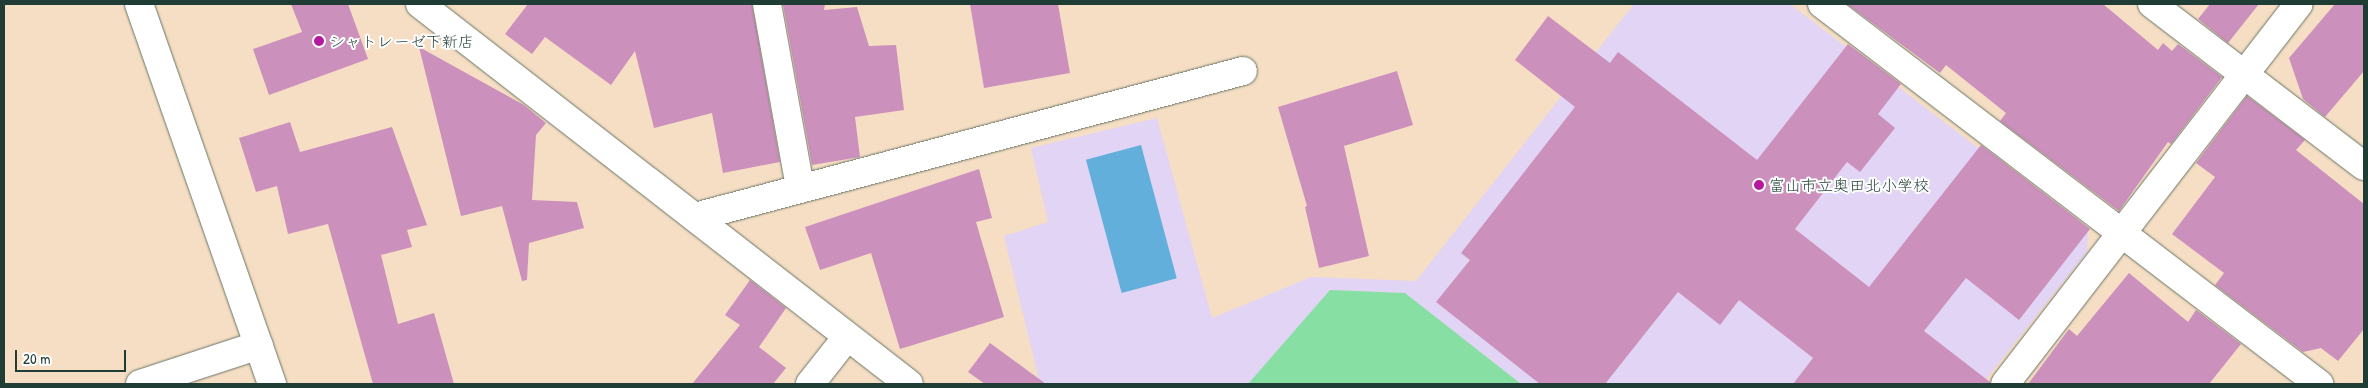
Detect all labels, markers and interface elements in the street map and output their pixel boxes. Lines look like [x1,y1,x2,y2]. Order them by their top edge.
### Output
place label: シャトレーゼ下新店 [329,31,474,51]
marker: シャトレーゼ下新店 [313,35,325,47]
place label: 富山市立奥田北小学校 [1769,175,1929,195]
marker: 富山市立奥田北小学校 [1753,179,1765,191]
scale bar [18,340,129,372]
text: 20 m [23,348,50,369]

